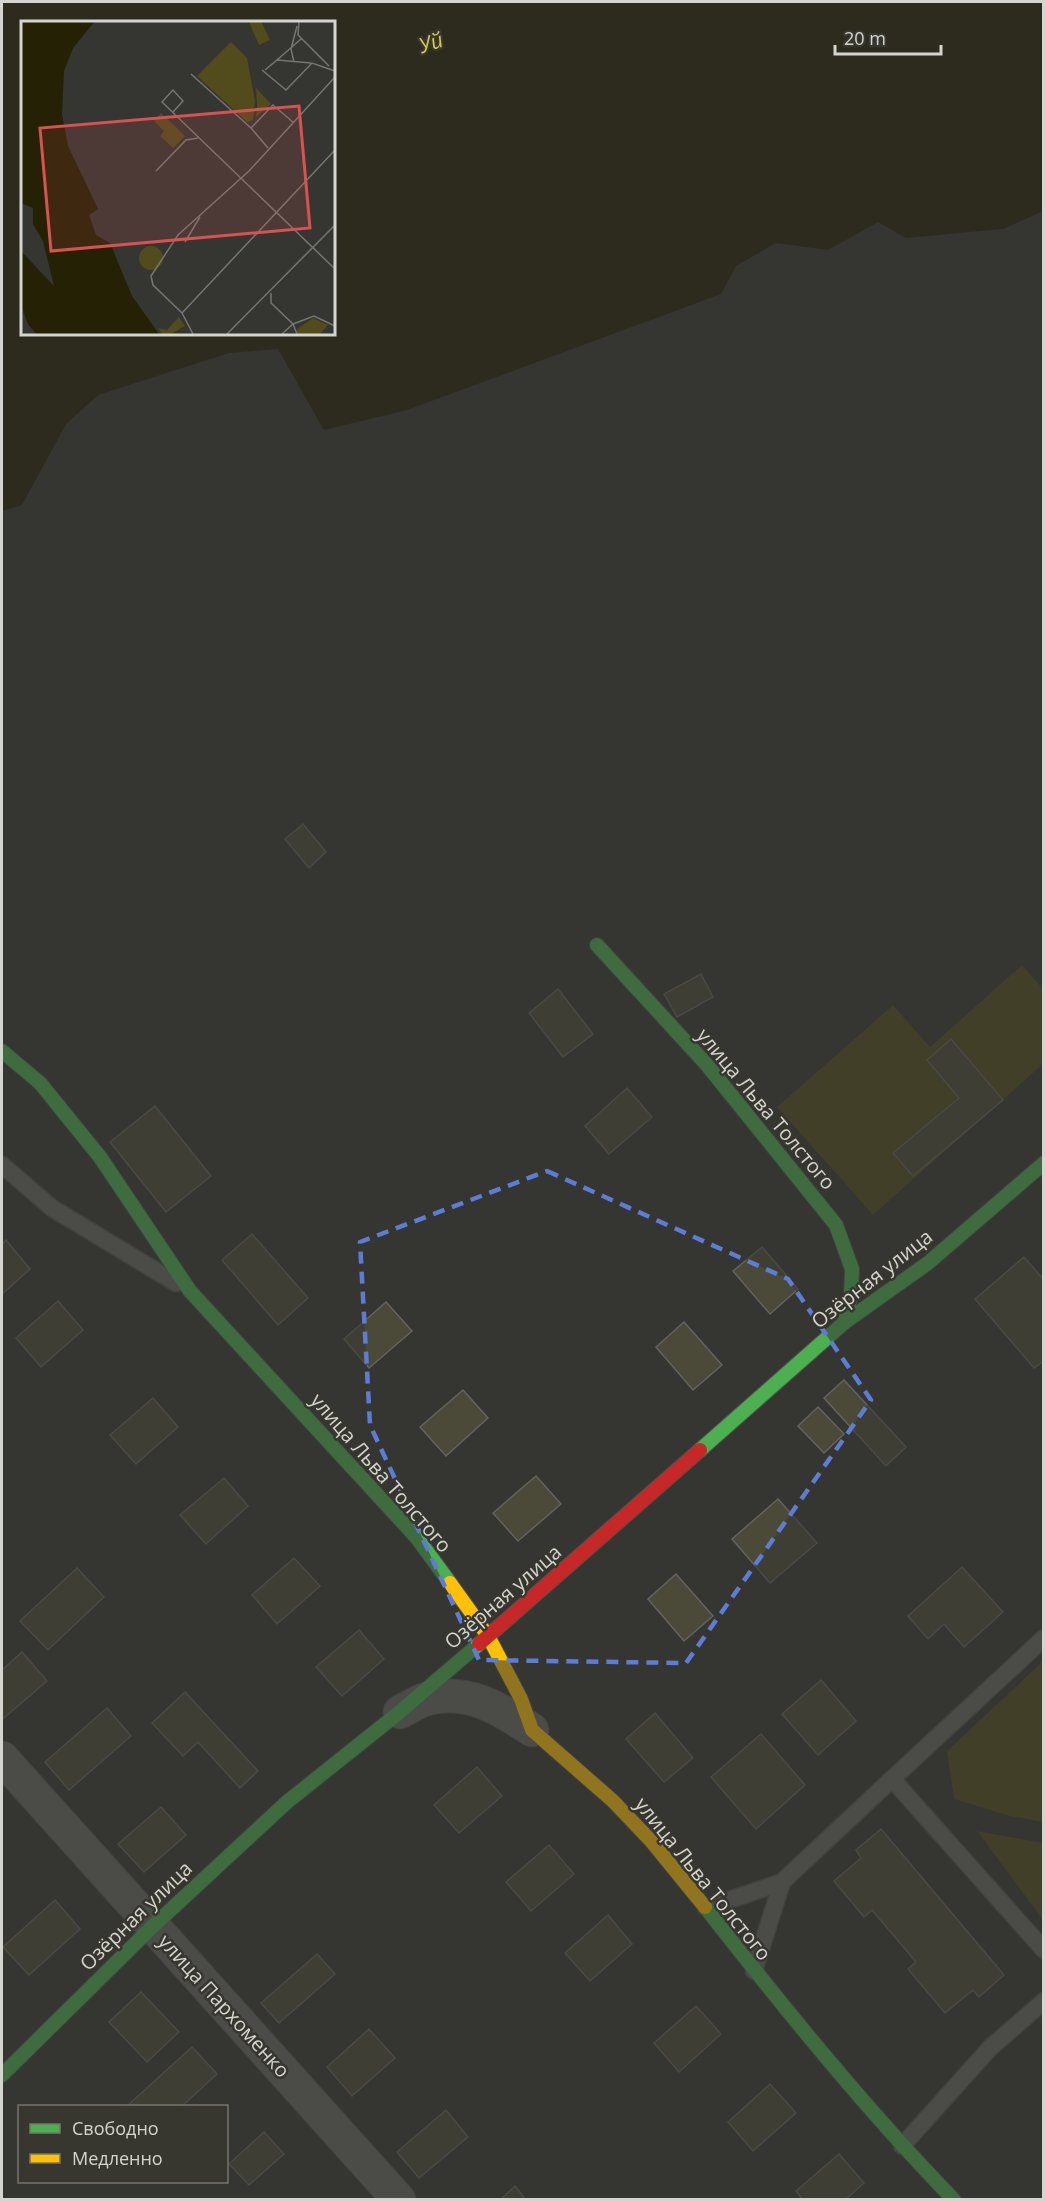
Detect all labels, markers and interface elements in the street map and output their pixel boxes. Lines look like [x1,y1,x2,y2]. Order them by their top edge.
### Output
scale bar [835,18,942,56]
inset map [21,21,334,334]
water label: Уй [414,25,446,59]
text: 20 m [844,26,886,50]
street label: улица Льва Толстого [691,1022,842,1195]
street label: Озёрная улица [806,1223,938,1334]
street label: улица Льва Толстого [305,1387,458,1558]
street label: Озёрная улица [439,1538,567,1655]
street label: улица Льва Толстого [629,1791,778,1966]
street label: Озёрная улица [74,1855,198,1976]
street label: улица Пархоменко [153,1928,296,2083]
legend [18,2105,228,2183]
text: Свободно [72,2116,159,2140]
text: Медленно [72,2146,163,2170]

